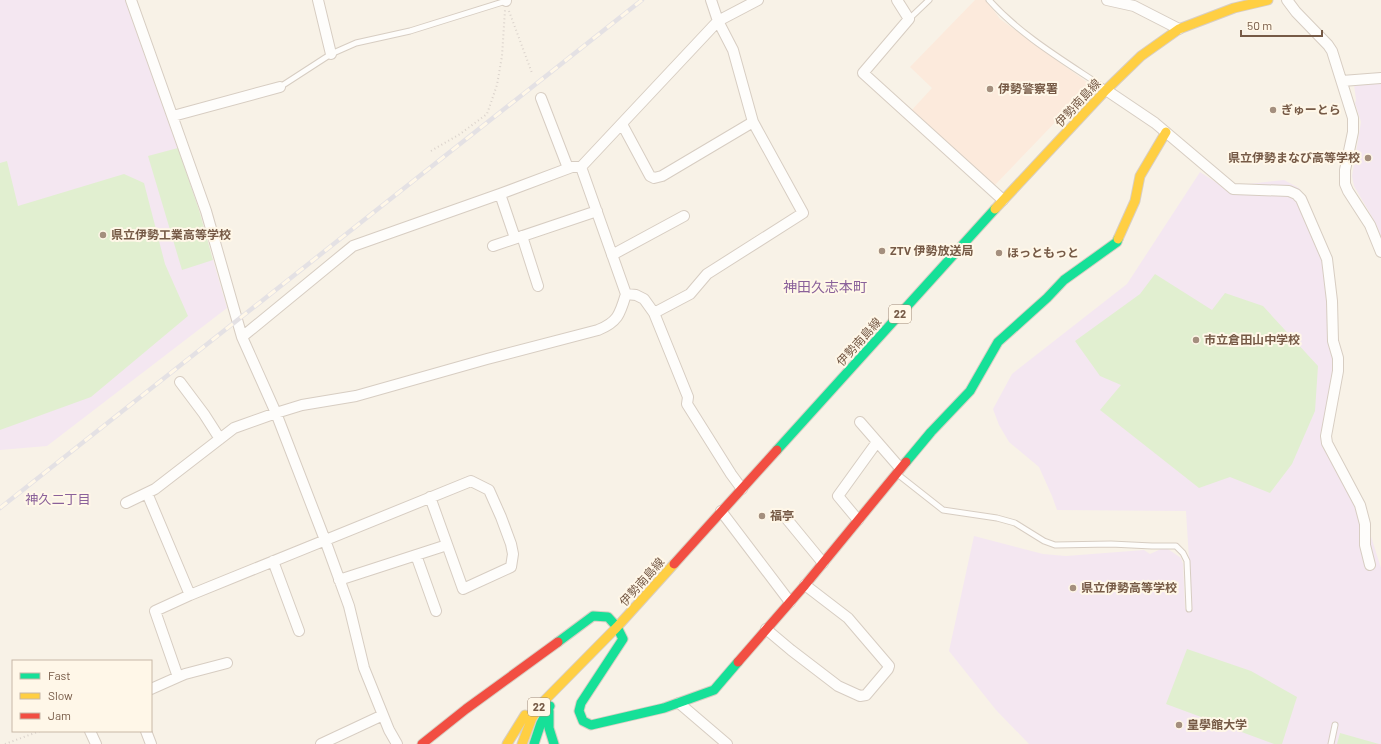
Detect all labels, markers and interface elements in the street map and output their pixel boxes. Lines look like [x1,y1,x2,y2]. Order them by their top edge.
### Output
scale bar [1241,12,1322,38]
text: 50 m [1247,18,1272,32]
street label: 伊勢南島線 [1052,76,1103,129]
place label: 伊勢警察署 [998,81,1058,95]
marker: 伊勢警察署 [985,84,995,94]
place label: ぎゅーとら [1281,102,1341,116]
marker: ぎゅーとら [1268,105,1278,115]
place label: 県立伊勢まなび高等学校 [1228,150,1360,164]
marker: 県立伊勢まなび高等学校 [1363,153,1373,163]
place label: 県立伊勢工業高等学校 [111,227,231,241]
marker: 県立伊勢工業高等学校 [98,230,108,240]
place label: ZTV 伊勢放送局 [890,243,974,257]
place label: ほっともっと [1007,245,1079,259]
marker: ZTV 伊勢放送局 [877,246,887,256]
marker: ほっともっと [994,248,1004,258]
district label: 神田久志本町 [783,278,867,295]
road number: 22 [889,305,911,323]
street label: 伊勢南島線 [833,314,884,368]
place label: 市立倉田山中学校 [1204,332,1300,346]
marker: 市立倉田山中学校 [1191,335,1201,345]
district label: 神久二丁目 [25,491,91,507]
place label: 福亭 [770,508,794,522]
marker: 福亭 [757,511,767,521]
street label: 伊勢南島線 [616,554,667,608]
place label: 県立伊勢高等学校 [1081,580,1177,594]
marker: 県立伊勢高等学校 [1068,583,1078,593]
legend [12,660,152,732]
text: Fast [48,668,71,682]
text: Slow [48,688,73,702]
road number: 22 [528,698,550,716]
text: Jam [48,708,71,722]
place label: 皇學館大学 [1187,717,1247,731]
marker: 皇學館大学 [1174,720,1184,730]

